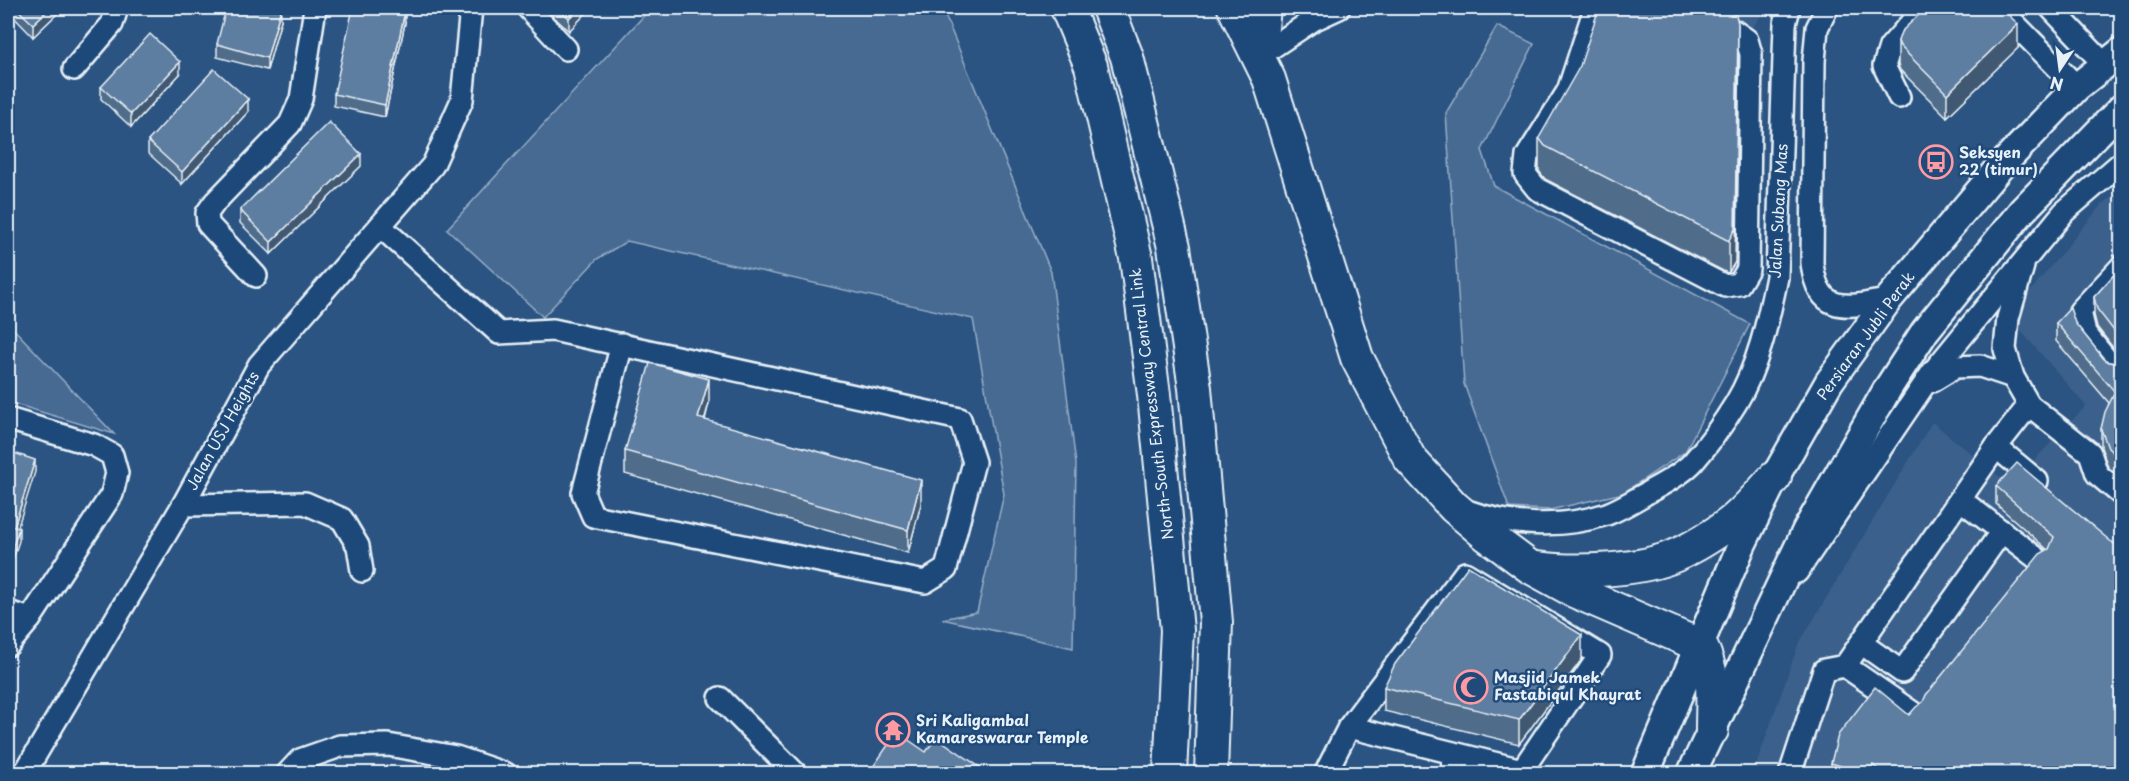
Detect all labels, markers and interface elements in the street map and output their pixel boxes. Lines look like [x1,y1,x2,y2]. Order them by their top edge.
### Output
north arrow [2030,39,2090,99]
text: N [2048,71,2065,98]
place label: Seksyen 22 (timur) [1959,140,2038,180]
street label: Jalan Subang Mas [1762,143,1793,279]
bus stop icon: Seksyen 22 (timur) [1918,144,1954,180]
street label: Persiaran Jubli Perak [1810,266,1919,404]
street label: North–South Expressway Central Link [1122,267,1179,541]
street label: Jalan USJ Heights [179,367,264,494]
place label: Masjid Jamek Fastabiqul Khayrat [1494,665,1641,705]
mosque icon: Masjid Jamek Fastabiqul Khayrat [1453,669,1489,705]
place label: Sri Kaligambal Kamareswarar Temple [916,708,1089,748]
temple icon: Sri Kaligambal Kamareswarar Temple [875,712,911,748]

